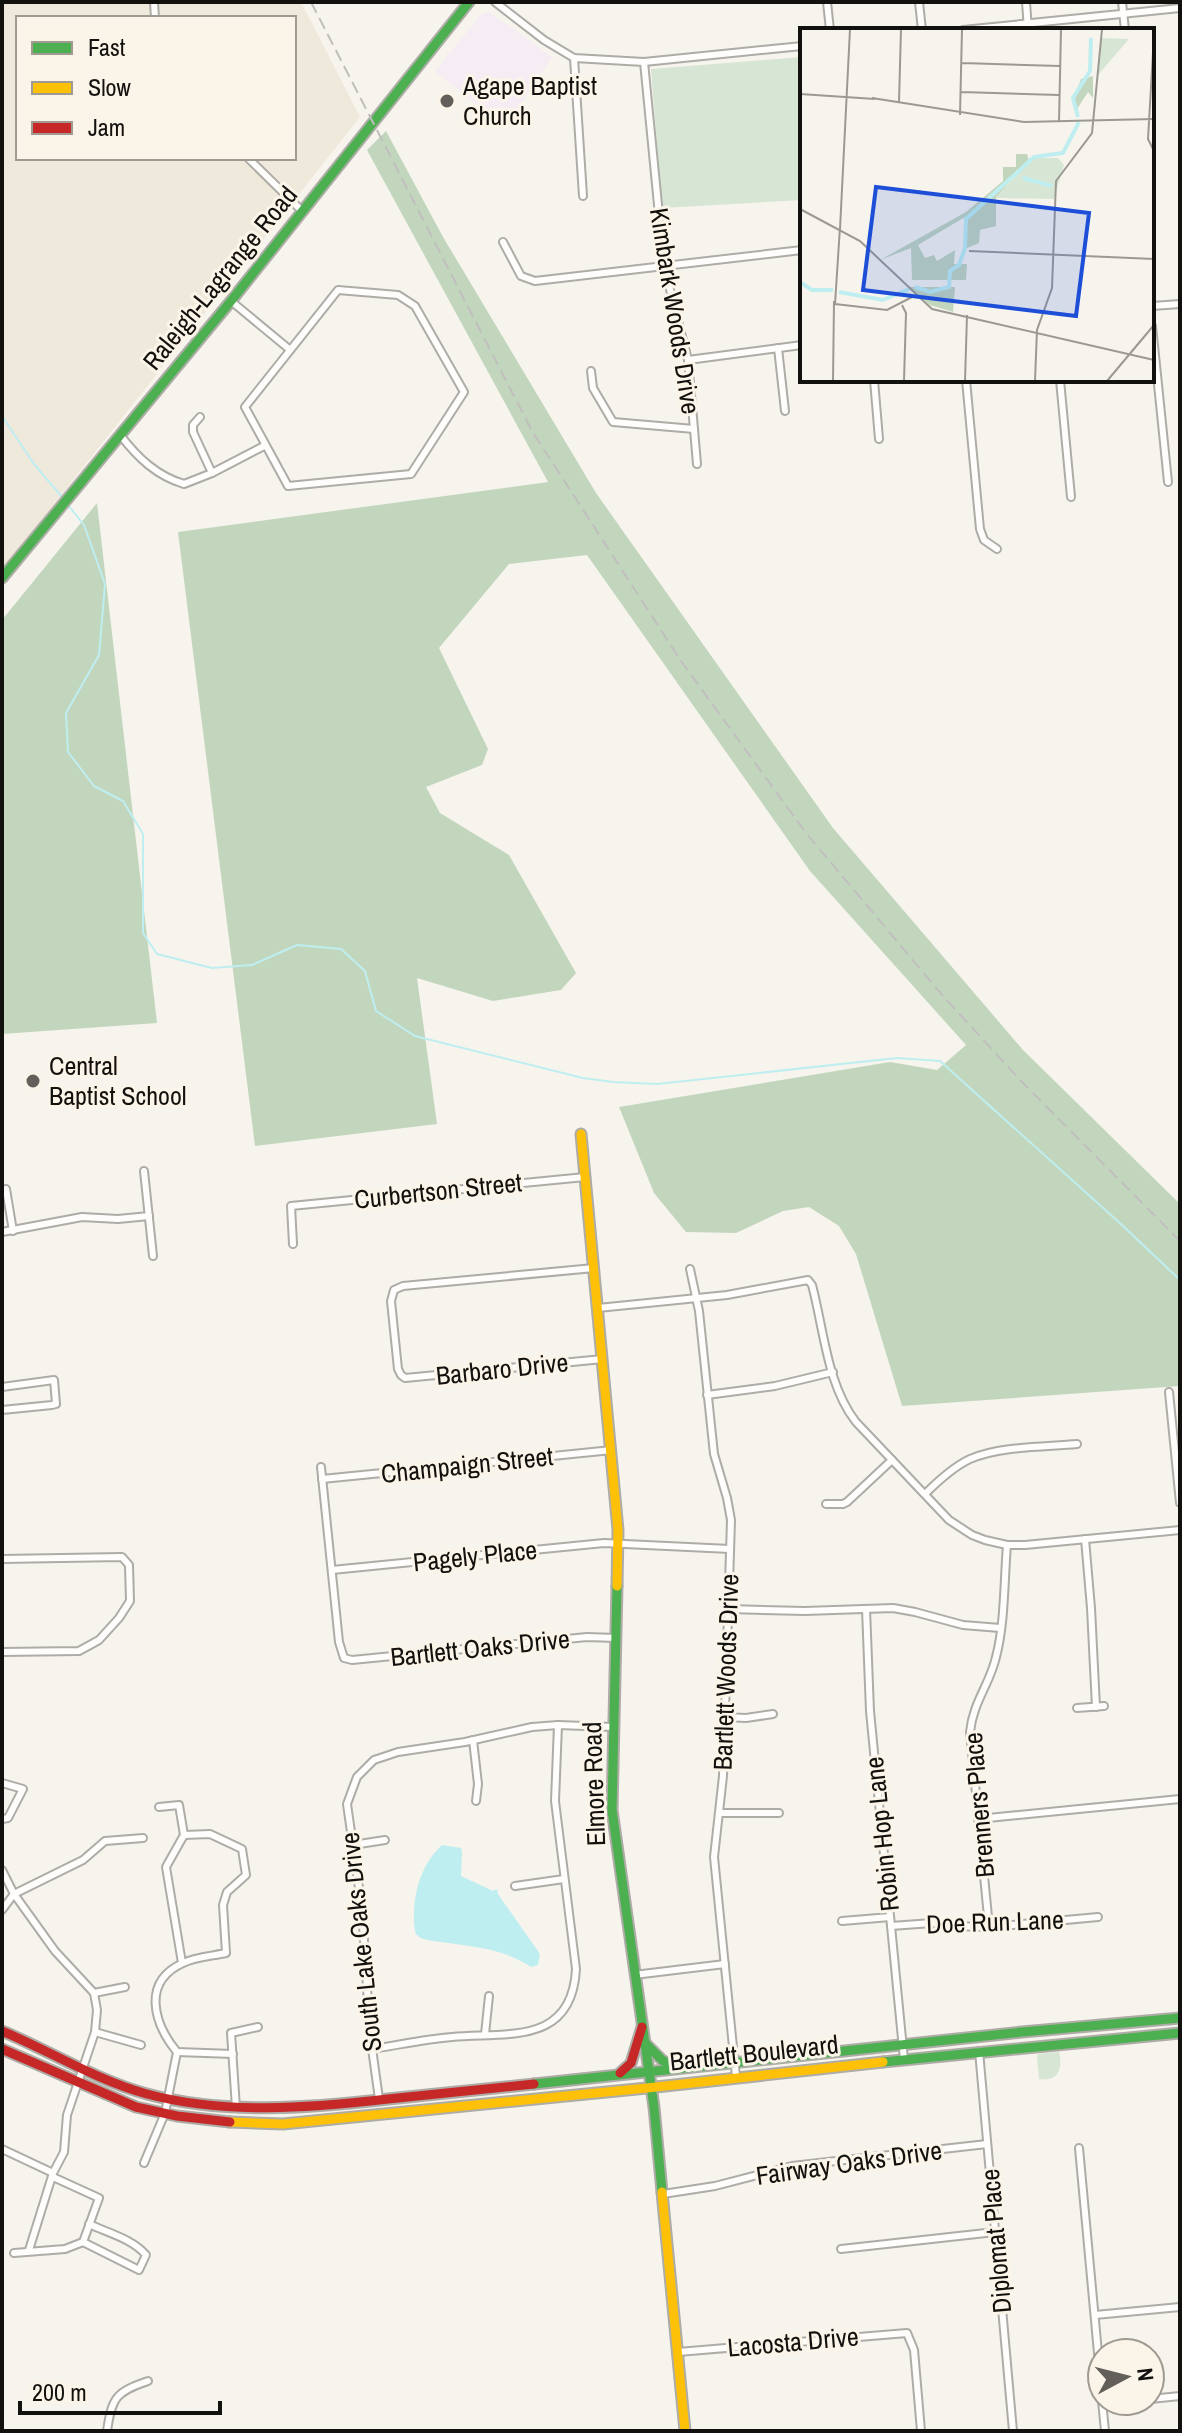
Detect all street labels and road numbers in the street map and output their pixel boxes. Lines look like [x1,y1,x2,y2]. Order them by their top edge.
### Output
street label: Raleigh-Lagrange Road [134,178,305,377]
street label: Kimbark Woods Drive [642,205,709,416]
street label: Curbertson Street [352,1164,524,1217]
street label: Barbaro Drive [434,1344,570,1393]
street label: Champaign Street [379,1438,555,1491]
street label: Pagely Place [411,1532,539,1579]
street label: Bartlett Woods Drive [705,1573,746,1771]
street label: Bartlett Oaks Drive [389,1621,571,1674]
street label: Elmore Road [574,1721,613,1847]
street label: Brenners Place [955,1731,1002,1879]
street label: Robin Hop Lane [856,1755,907,1913]
street label: South Lake Oaks Drive [332,1831,389,2053]
street label: Doe Run Lane [926,1902,1064,1941]
street label: Bartlett Boulevard [668,2026,840,2079]
street label: Fairway Oaks Drive [754,2132,944,2193]
street label: Diplomat Place [972,2168,1019,2315]
street label: Lacosta Drive [726,2318,860,2365]

